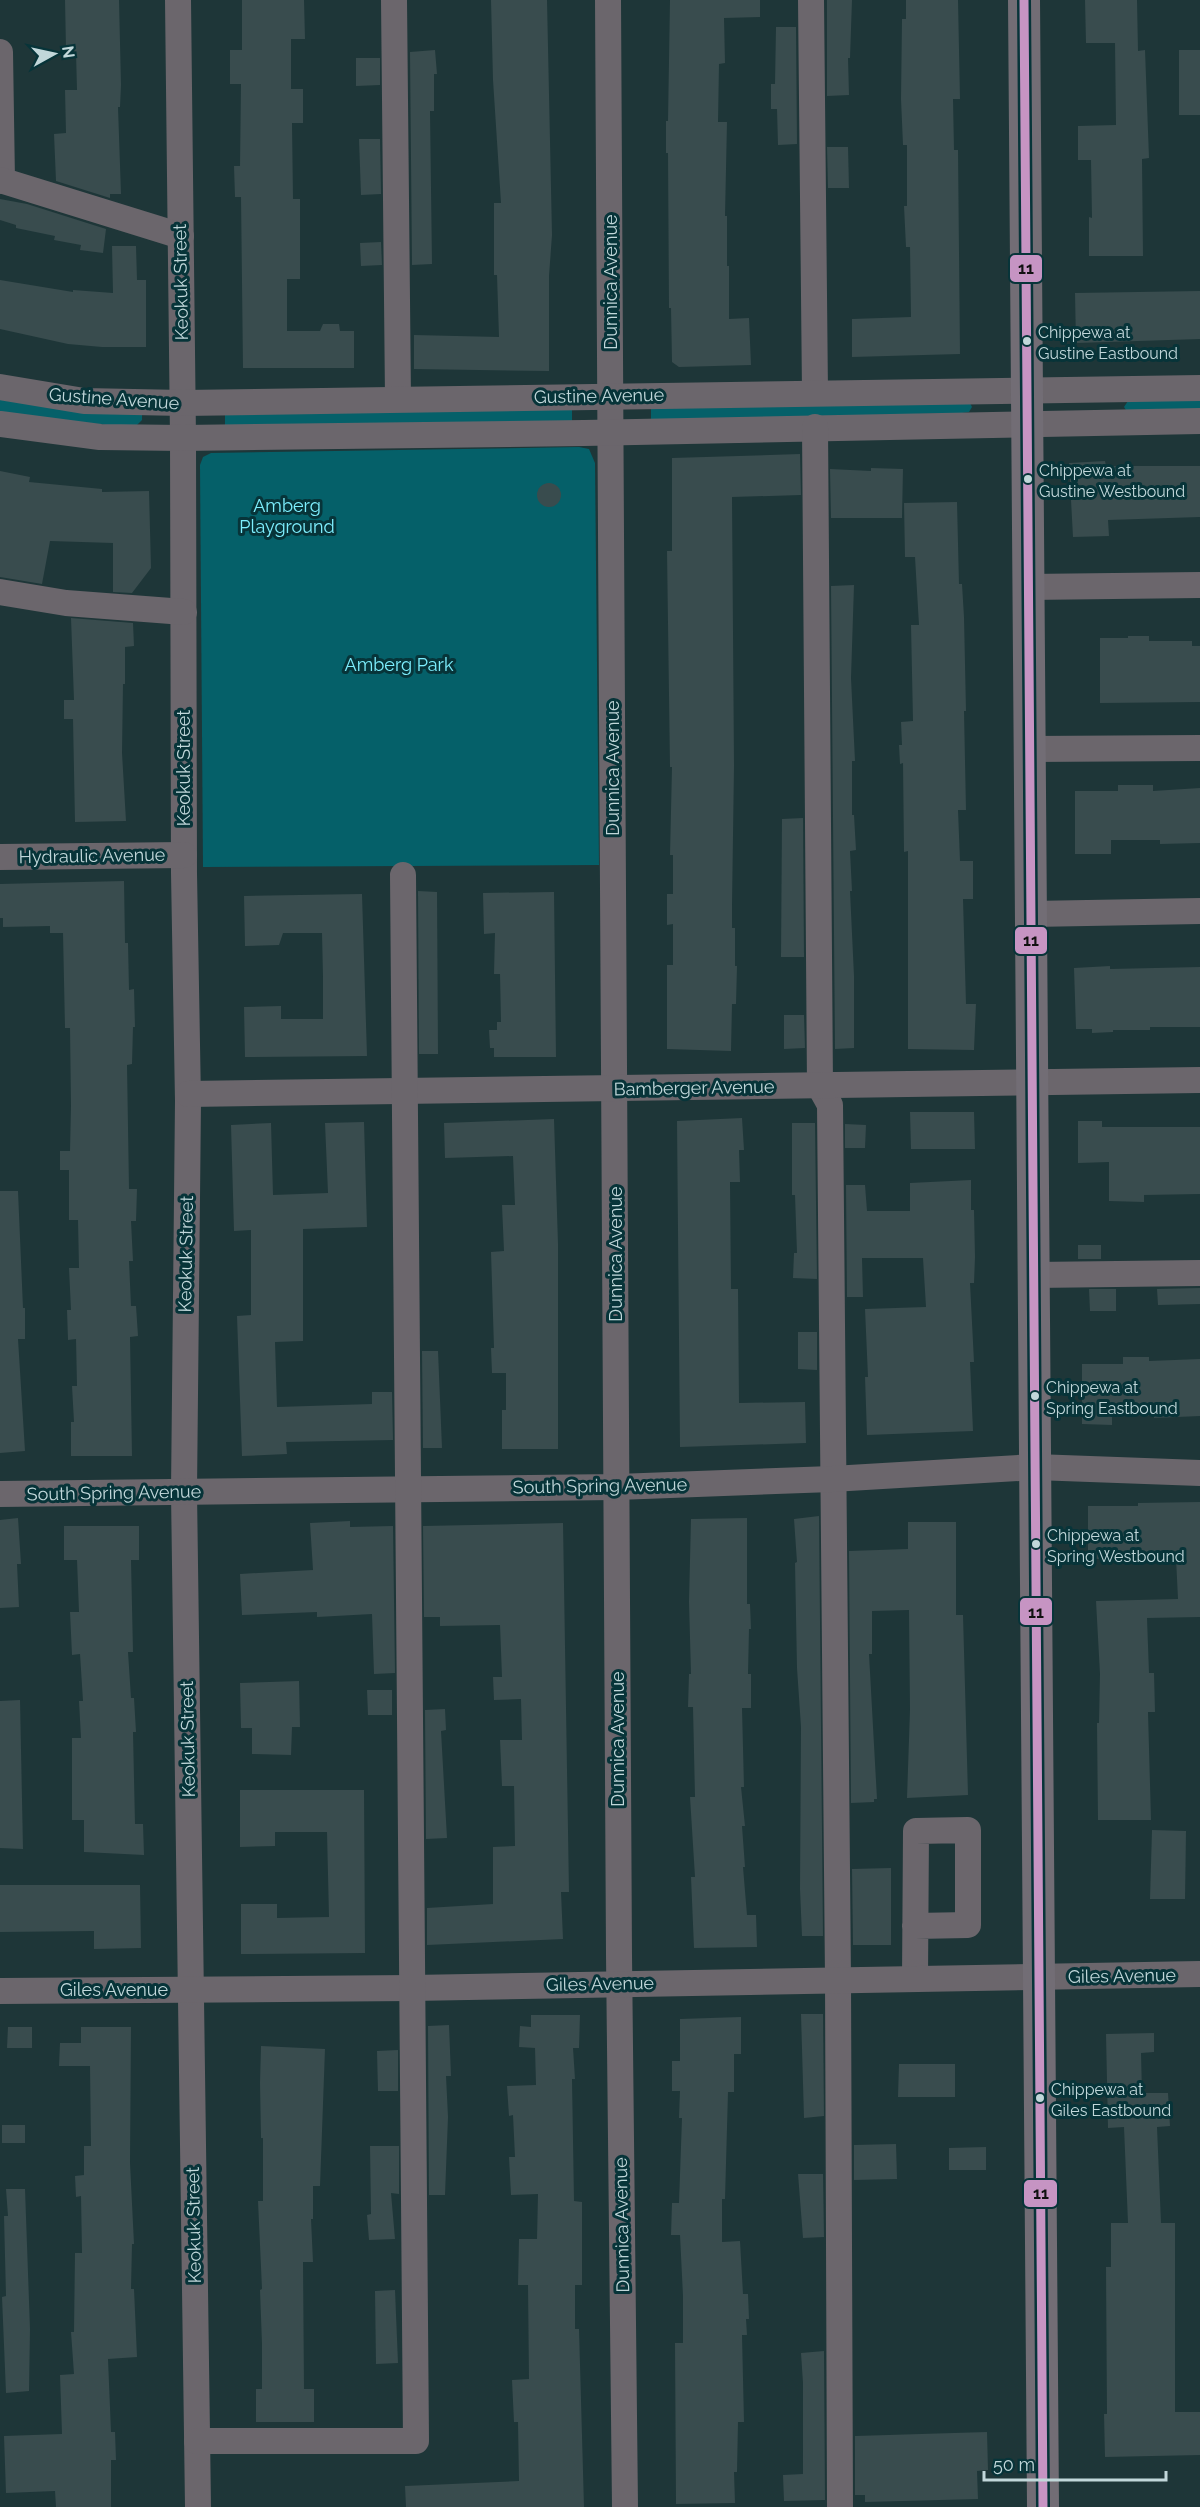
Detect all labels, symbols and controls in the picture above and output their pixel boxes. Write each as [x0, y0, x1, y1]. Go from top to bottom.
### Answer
north arrow [24, 24, 84, 84]
text: N [58, 45, 79, 59]
street label: Dunnica Avenue [600, 214, 621, 350]
street label: Keokuk Street [169, 224, 192, 340]
line badge: 11 [1009, 254, 1043, 283]
text: 11 [1018, 259, 1034, 278]
place label: Chippewa at Gustine Eastbound [1038, 323, 1178, 363]
marker: Chippewa at Gustine Eastbound [1021, 335, 1033, 347]
street label: Gustine Avenue [48, 383, 180, 414]
street label: Gustine Avenue [534, 384, 665, 407]
place label: Chippewa at Gustine Westbound [1039, 461, 1185, 501]
marker: Chippewa at Gustine Westbound [1022, 473, 1034, 485]
park label: Amberg Playground [239, 495, 335, 537]
park label: Amberg Park [345, 654, 454, 675]
street label: Dunnica Avenue [602, 700, 623, 836]
street label: Keokuk Street [173, 710, 194, 826]
street label: Hydraulic Avenue [19, 844, 166, 867]
line badge: 11 [1014, 926, 1048, 955]
text: 11 [1023, 931, 1039, 950]
street label: Bamberger Avenue [613, 1076, 775, 1099]
street label: Dunnica Avenue [605, 1186, 626, 1322]
street label: Keokuk Street [174, 1196, 197, 1312]
place label: Chippewa at Spring Eastbound [1046, 1378, 1178, 1418]
marker: Chippewa at Spring Eastbound [1029, 1390, 1041, 1402]
street label: South Spring Avenue [513, 1473, 688, 1498]
street label: South Spring Avenue [27, 1480, 202, 1505]
place label: Chippewa at Spring Westbound [1047, 1526, 1185, 1566]
marker: Chippewa at Spring Westbound [1030, 1538, 1042, 1550]
line badge: 11 [1019, 1597, 1053, 1626]
text: 11 [1028, 1603, 1044, 1622]
street label: Dunnica Avenue [607, 1671, 628, 1807]
street label: Keokuk Street [176, 1681, 199, 1797]
street label: Giles Avenue [1068, 1964, 1177, 1987]
street label: Giles Avenue [546, 1972, 655, 1995]
street label: Giles Avenue [60, 1979, 169, 2000]
place label: Chippewa at Giles Eastbound [1051, 2080, 1171, 2120]
marker: Chippewa at Giles Eastbound [1034, 2092, 1046, 2104]
street label: Dunnica Avenue [610, 2157, 633, 2293]
street label: Keokuk Street [182, 2167, 205, 2283]
line badge: 11 [1023, 2179, 1058, 2208]
text: 11 [1033, 2184, 1049, 2203]
scale bar [984, 2444, 1166, 2482]
text: 50 m [993, 2454, 1035, 2475]

